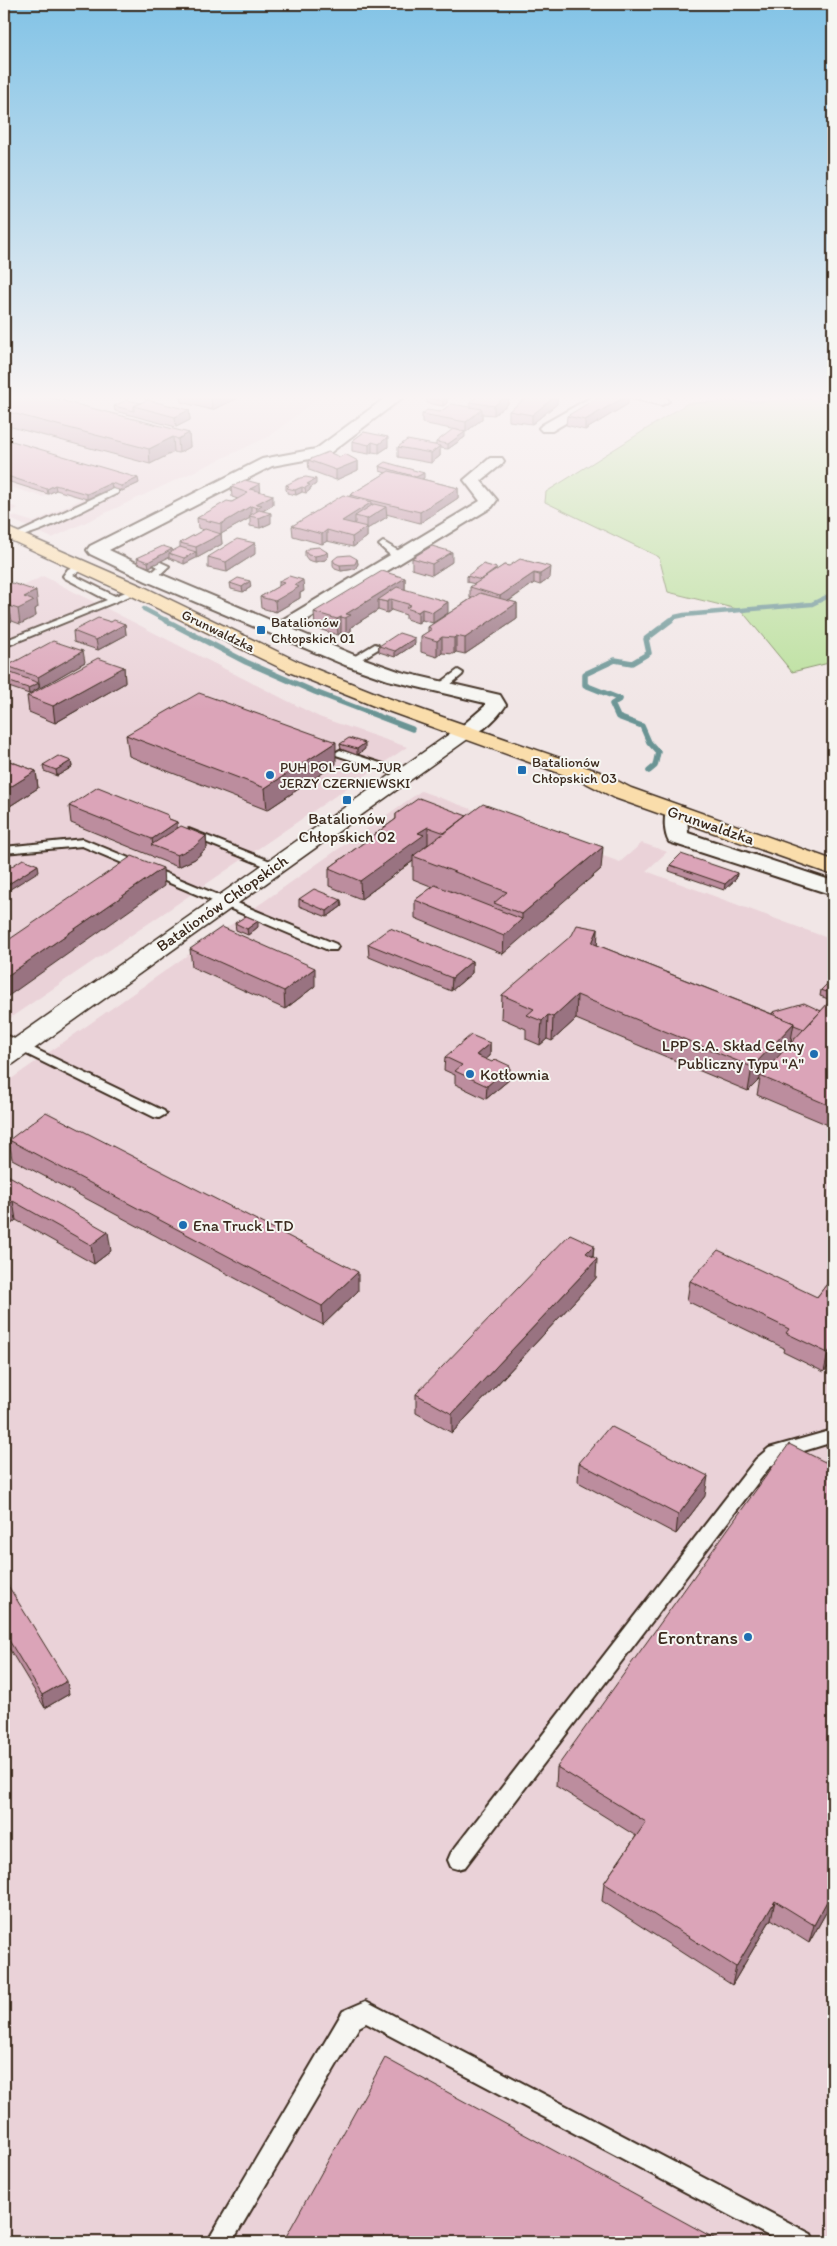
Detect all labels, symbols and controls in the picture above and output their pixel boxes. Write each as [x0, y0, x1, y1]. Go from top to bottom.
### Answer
street label: Grunwaldzka [179, 606, 258, 656]
place label: Batalionów Chłopskich 01 [271, 614, 355, 647]
marker: Batalionów Chłopskich 01 [255, 624, 267, 636]
place label: Batalionów Chłopskich 03 [532, 754, 617, 787]
place label: PUH POL-GUM-JUR JERZY CZERNIEWSKI [280, 759, 410, 792]
marker: Batalionów Chłopskich 03 [516, 764, 528, 776]
marker: PUH POL-GUM-JUR JERZY CZERNIEWSKI [264, 769, 276, 781]
marker: Batalionów Chłopskich 02 [341, 794, 353, 806]
street label: Grunwaldzka [665, 801, 758, 849]
place label: Batalionów Chłopskich 02 [299, 809, 396, 846]
street label: Batalionów Chłopskich [153, 850, 292, 956]
place label: LPP S.A. Skład Celny Publiczny Typu "A" [662, 1036, 804, 1073]
marker: LPP S.A. Skład Celny Publiczny Typu "A" [808, 1048, 820, 1060]
place label: Kotłownia [480, 1065, 550, 1084]
marker: Kotłownia [464, 1068, 476, 1080]
place label: Ena Truck LTD [193, 1216, 294, 1235]
marker: Ena Truck LTD [177, 1219, 189, 1231]
place label: Erontrans [657, 1626, 738, 1649]
marker: Erontrans [742, 1631, 754, 1643]

